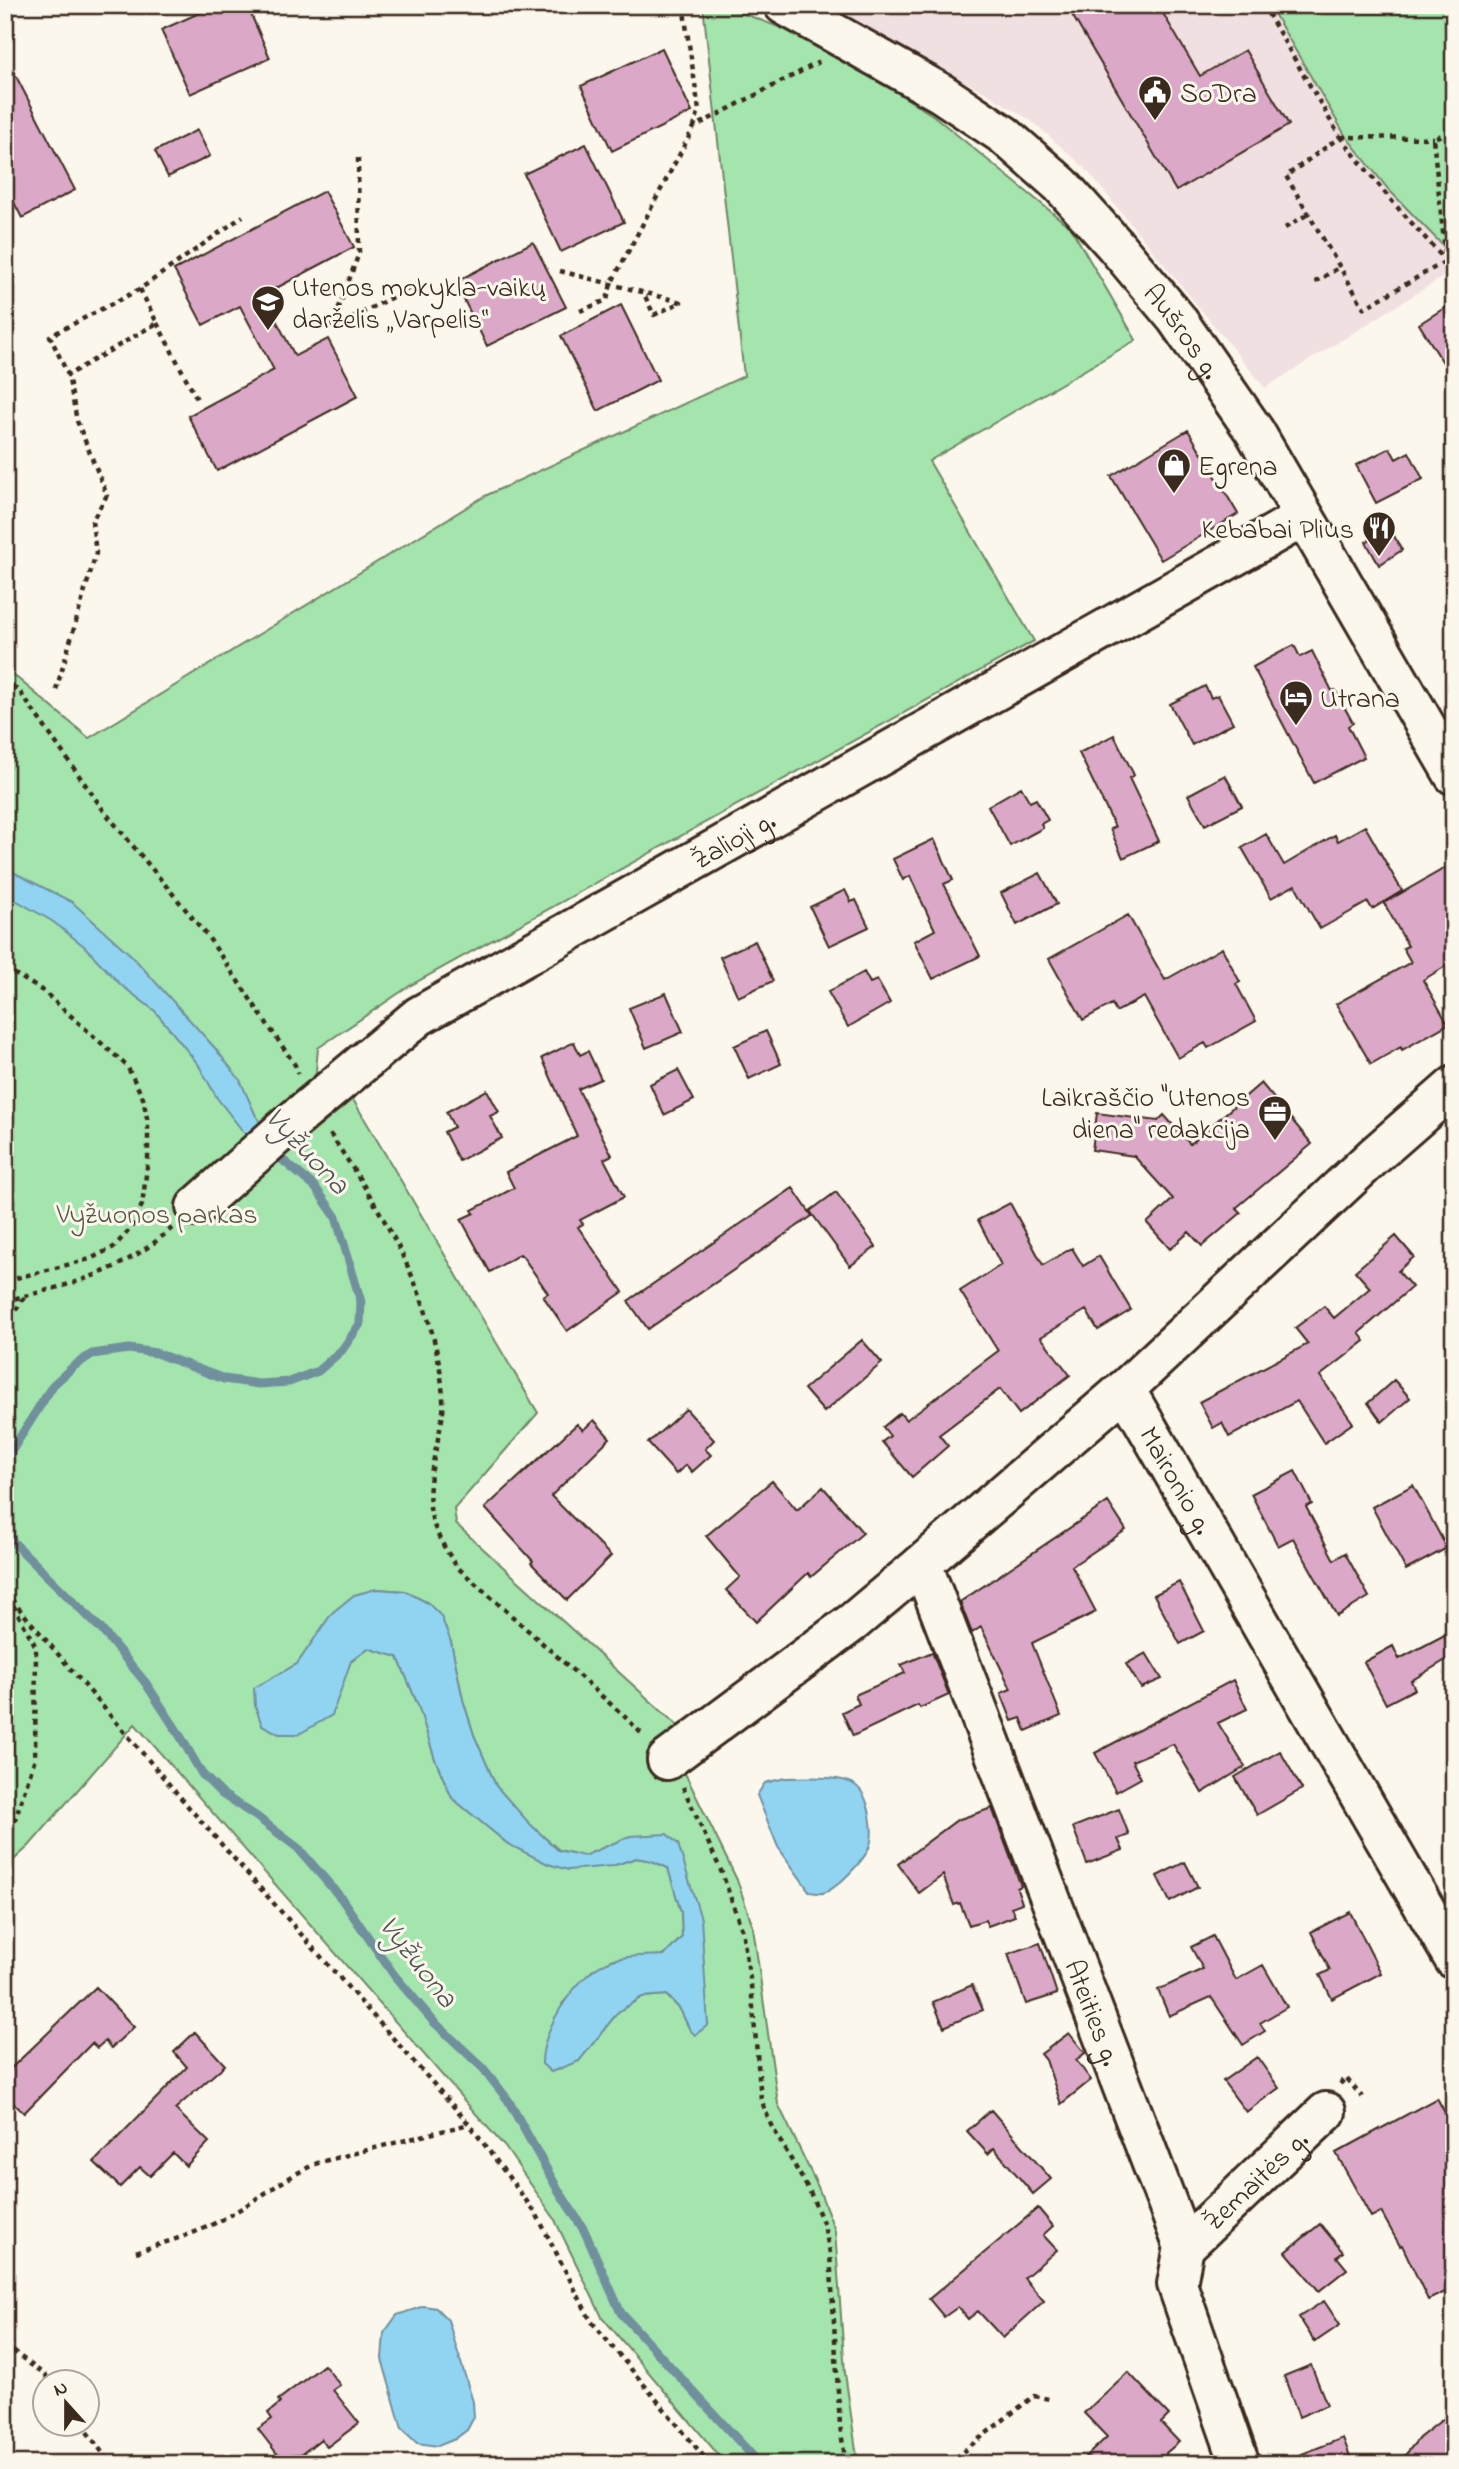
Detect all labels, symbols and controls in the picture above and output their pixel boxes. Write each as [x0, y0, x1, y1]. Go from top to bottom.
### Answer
public building icon: SoDra [1136, 73, 1174, 122]
place label: SoDra [1180, 75, 1257, 116]
place label: Utenos mokykla-vaikų darželis „Varpelis“ [292, 269, 546, 342]
street label: Aušros g. [1132, 276, 1230, 389]
school or university icon: Utenos mokykla-vaikų darželis „Varpelis“ [249, 283, 287, 332]
shop icon: Egrena [1155, 446, 1193, 495]
place label: Egrena [1198, 448, 1278, 489]
restaurant icon: Kebabai Plius [1360, 509, 1398, 558]
place label: Kebabai Plius [1202, 511, 1354, 552]
hotel icon: Utrana [1277, 678, 1315, 727]
place label: Utrana [1320, 680, 1400, 721]
street label: Žalioji g. [685, 802, 784, 882]
place label: Laikraščio "Utenos diena" redakcija [1041, 1079, 1250, 1152]
office icon: Laikraščio "Utenos diena" redakcija [1256, 1093, 1294, 1142]
water label: Vyžuona [253, 1098, 359, 1207]
park label: Vyžuonos parkas [55, 1196, 258, 1237]
street label: Maironio g. [1127, 1420, 1222, 1544]
water label: Vyžuona [366, 1907, 467, 2019]
street label: Ateities g. [1052, 1954, 1130, 2073]
street label: Žemaitės g. [1196, 2122, 1319, 2242]
north arrow [32, 2368, 102, 2438]
text: N [50, 2374, 72, 2404]

